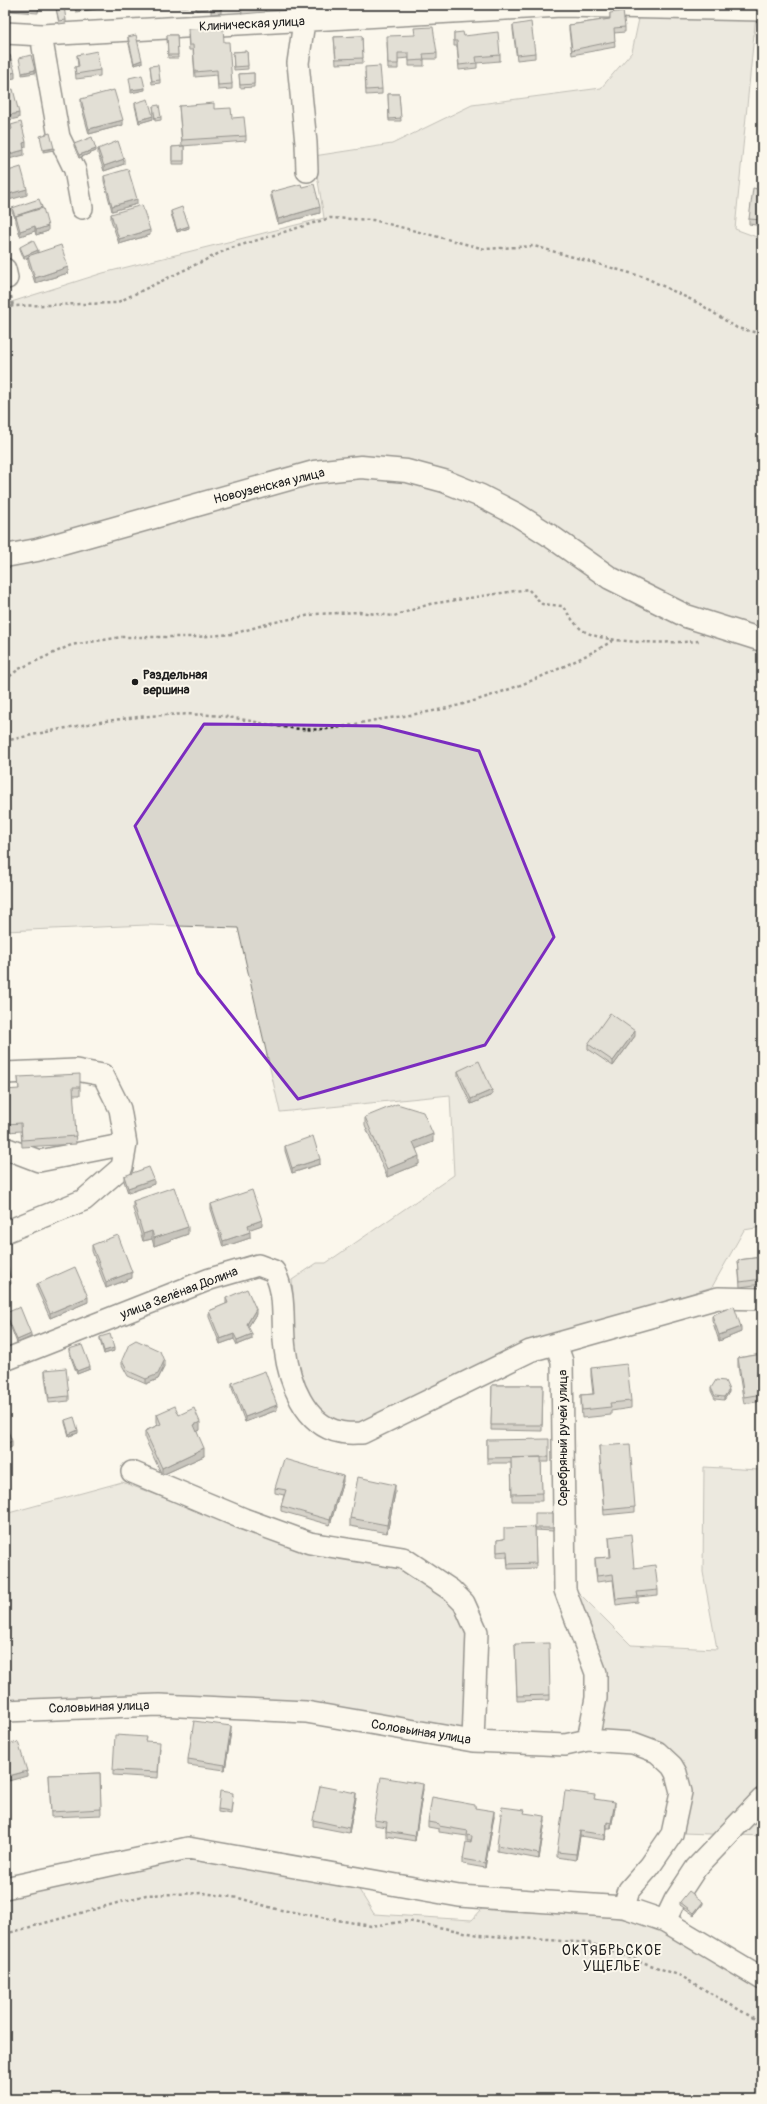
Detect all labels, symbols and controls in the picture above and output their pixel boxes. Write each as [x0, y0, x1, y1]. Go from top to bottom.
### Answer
street label: Клиническая улица [199, 13, 305, 35]
street label: Новоузенская улица [212, 464, 326, 508]
place label: Раздельная вершина [143, 667, 207, 698]
marker: Раздельная вершина [130, 677, 140, 687]
street label: улица Зелёная Долина [117, 1263, 240, 1323]
street label: Серебряный ручей улица [555, 1370, 571, 1506]
street label: Соловьиная улица [48, 1697, 150, 1717]
street label: Соловьиная улица [370, 1716, 472, 1748]
district label: ОКТЯБРЬСКОЕ УЩЕЛЬЕ [562, 1942, 662, 1975]

